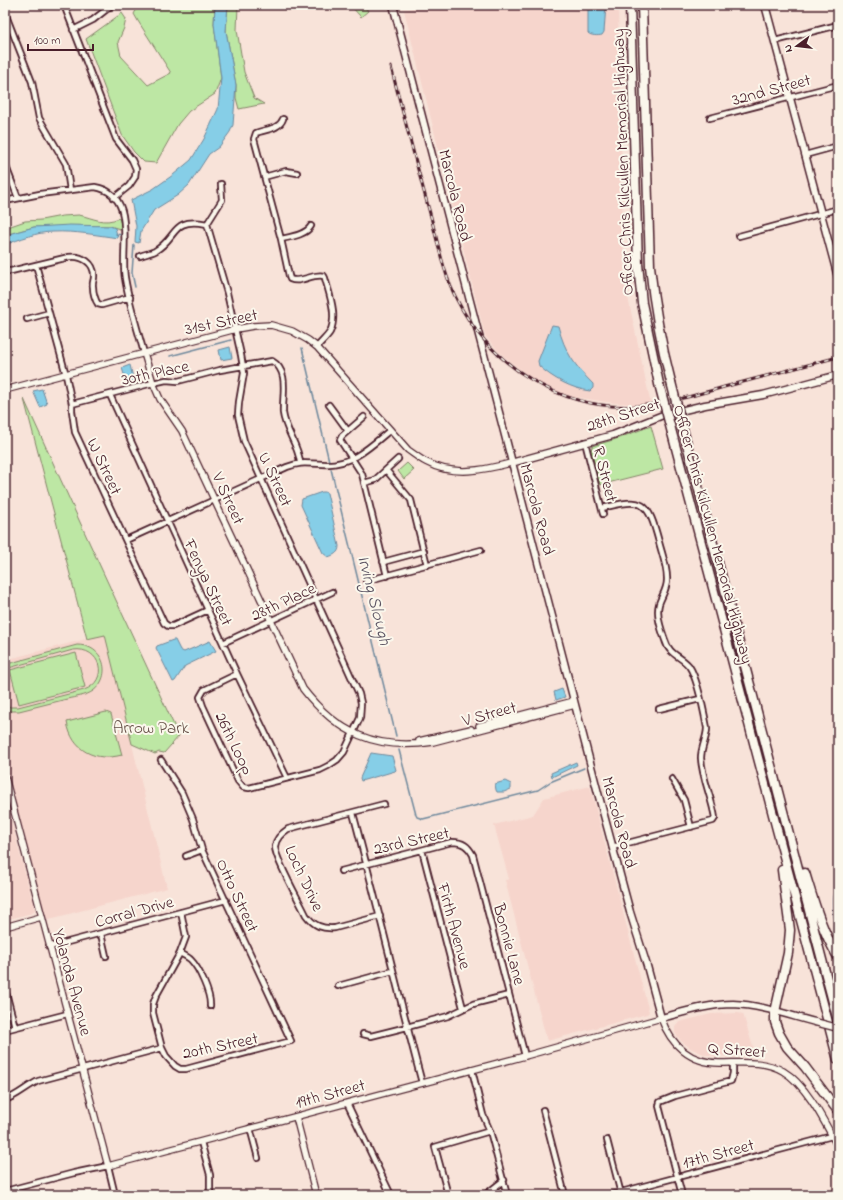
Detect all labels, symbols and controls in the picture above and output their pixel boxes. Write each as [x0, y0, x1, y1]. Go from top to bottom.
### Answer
scale bar [28, 26, 93, 52]
north arrow [777, 26, 817, 66]
street label: Officer Chris Kilcullen Memorial Highway [606, 28, 643, 296]
text: 100 m [34, 32, 61, 50]
text: N [780, 43, 797, 54]
street label: 32nd Street [729, 68, 814, 113]
street label: Marcola Road [431, 147, 478, 244]
street label: 31st Street [183, 303, 260, 342]
street label: 30th Place [119, 354, 192, 393]
street label: 28th Street [584, 392, 664, 439]
street label: Officer Chris Kilcullen Memorial Highway [664, 402, 759, 667]
street label: W Street [80, 434, 128, 499]
street label: R Street [586, 444, 624, 505]
street label: U Street [251, 448, 298, 511]
street label: Marcola Road [512, 461, 561, 558]
street label: V Street [204, 467, 251, 529]
street label: Fenya Street [175, 534, 239, 631]
water label: Irving Slough [349, 553, 397, 648]
street label: 28th Place [247, 576, 320, 628]
street label: V Street [459, 695, 519, 734]
street label: 26th Loop [208, 708, 260, 779]
park label: Arrow Park [113, 716, 190, 741]
street label: Marcola Road [594, 774, 643, 871]
street label: 23rd Street [371, 821, 452, 862]
street label: Loch Drive [277, 841, 330, 916]
street label: Otto Street [209, 855, 265, 937]
street label: Firth Avenue [430, 880, 477, 973]
street label: Corral Drive [92, 890, 177, 935]
street label: Bonnie Lane [485, 900, 532, 988]
street label: Yolanda Avenue [45, 926, 98, 1039]
street label: 20th Street [180, 1026, 261, 1067]
street label: Q Street [707, 1036, 767, 1065]
street label: 19th Street [293, 1073, 368, 1116]
street label: 17th Street [680, 1133, 757, 1176]

